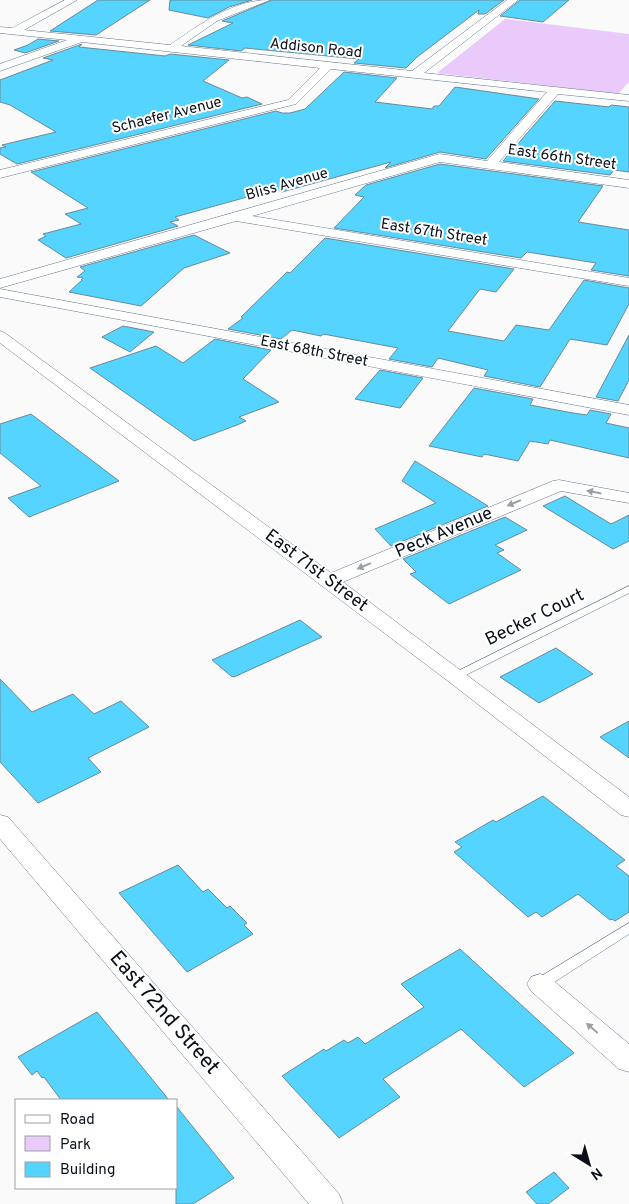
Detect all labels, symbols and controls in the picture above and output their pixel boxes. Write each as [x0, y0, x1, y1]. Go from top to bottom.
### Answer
street label: Addison Road [269, 35, 363, 63]
street label: Schaefer Avenue [110, 93, 224, 139]
street label: East 66th Street [506, 141, 618, 175]
street label: Bliss Avenue [244, 164, 330, 206]
street label: East 67th Street [379, 215, 489, 251]
street label: East 68th Street [259, 332, 369, 372]
one-way arrow [585, 487, 601, 495]
one-way arrow [506, 500, 521, 508]
street label: Peck Avenue [392, 502, 496, 564]
street label: East 71st Street [260, 525, 372, 617]
one-way arrow [356, 562, 371, 570]
street label: Becker Court [482, 584, 588, 652]
street label: East 72nd Street [103, 946, 225, 1080]
one-way arrow [586, 1023, 599, 1034]
legend [15, 1099, 178, 1189]
text: Road [60, 1111, 95, 1130]
text: Park [60, 1136, 91, 1155]
north arrow [564, 1139, 614, 1189]
text: Building [60, 1161, 115, 1180]
text: N [587, 1163, 605, 1183]

